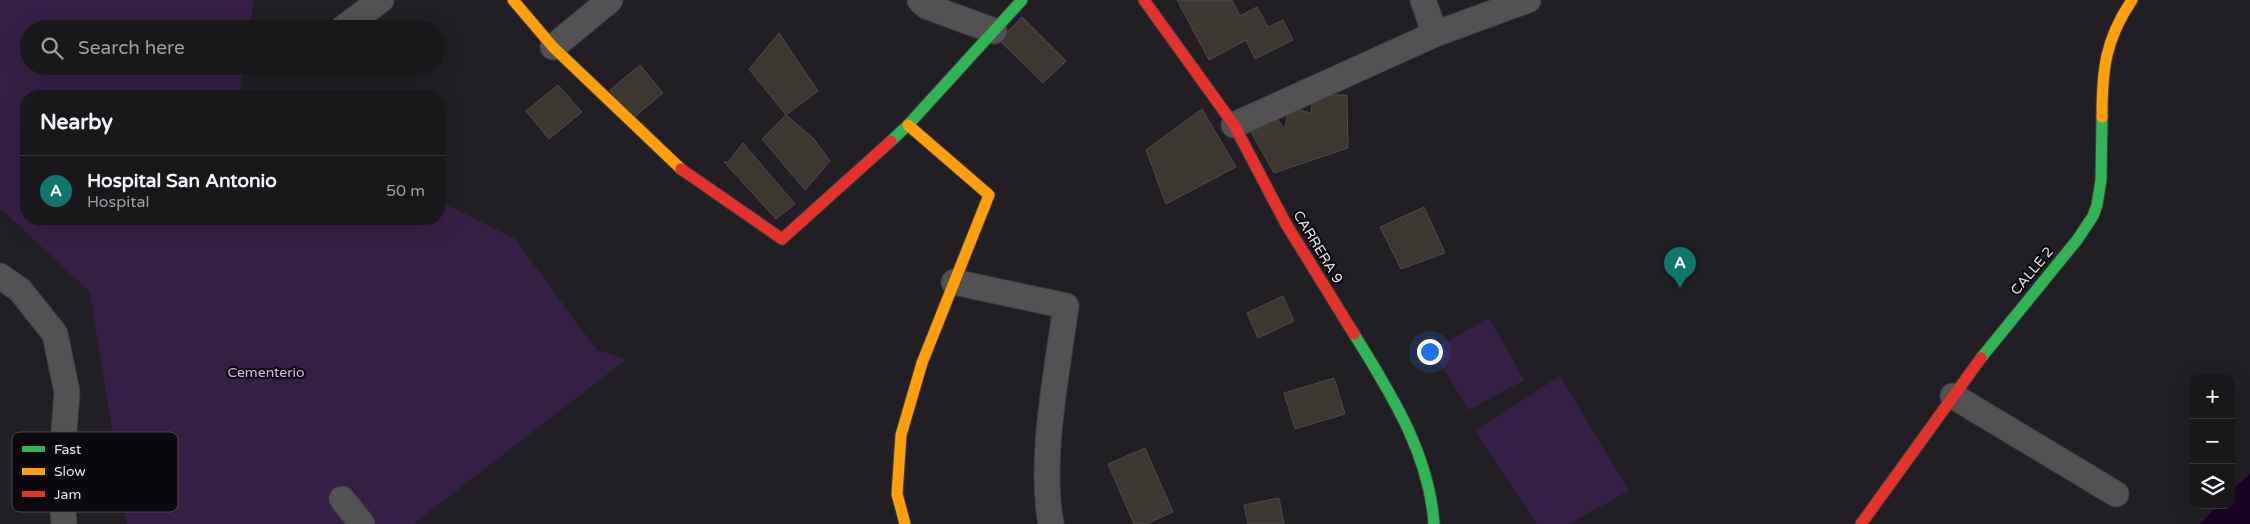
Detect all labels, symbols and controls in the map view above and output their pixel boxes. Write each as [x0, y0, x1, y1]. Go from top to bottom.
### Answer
search box [20, 20, 445, 75]
icon: search [38, 34, 66, 62]
text: Search here [78, 37, 185, 59]
text: Nearby [40, 110, 113, 135]
text: Hospital San Antonio [87, 170, 277, 192]
text: A [50, 181, 62, 201]
text: 50 m [386, 181, 425, 201]
text: Hospital [87, 192, 149, 212]
street label: CARRERA 9 [1290, 208, 1346, 286]
street label: CALLE 2 [2007, 243, 2057, 299]
pin: A [1664, 247, 1696, 288]
your location [1417, 339, 1443, 365]
park label: Cementerio [227, 364, 305, 381]
map controls [2190, 374, 2235, 509]
button: + [2190, 374, 2235, 419]
button: − [2190, 419, 2235, 464]
legend [12, 432, 178, 512]
text: Fast [54, 441, 82, 458]
text: Slow [54, 463, 86, 480]
button: layers [2190, 464, 2235, 509]
text: Jam [54, 486, 81, 503]

